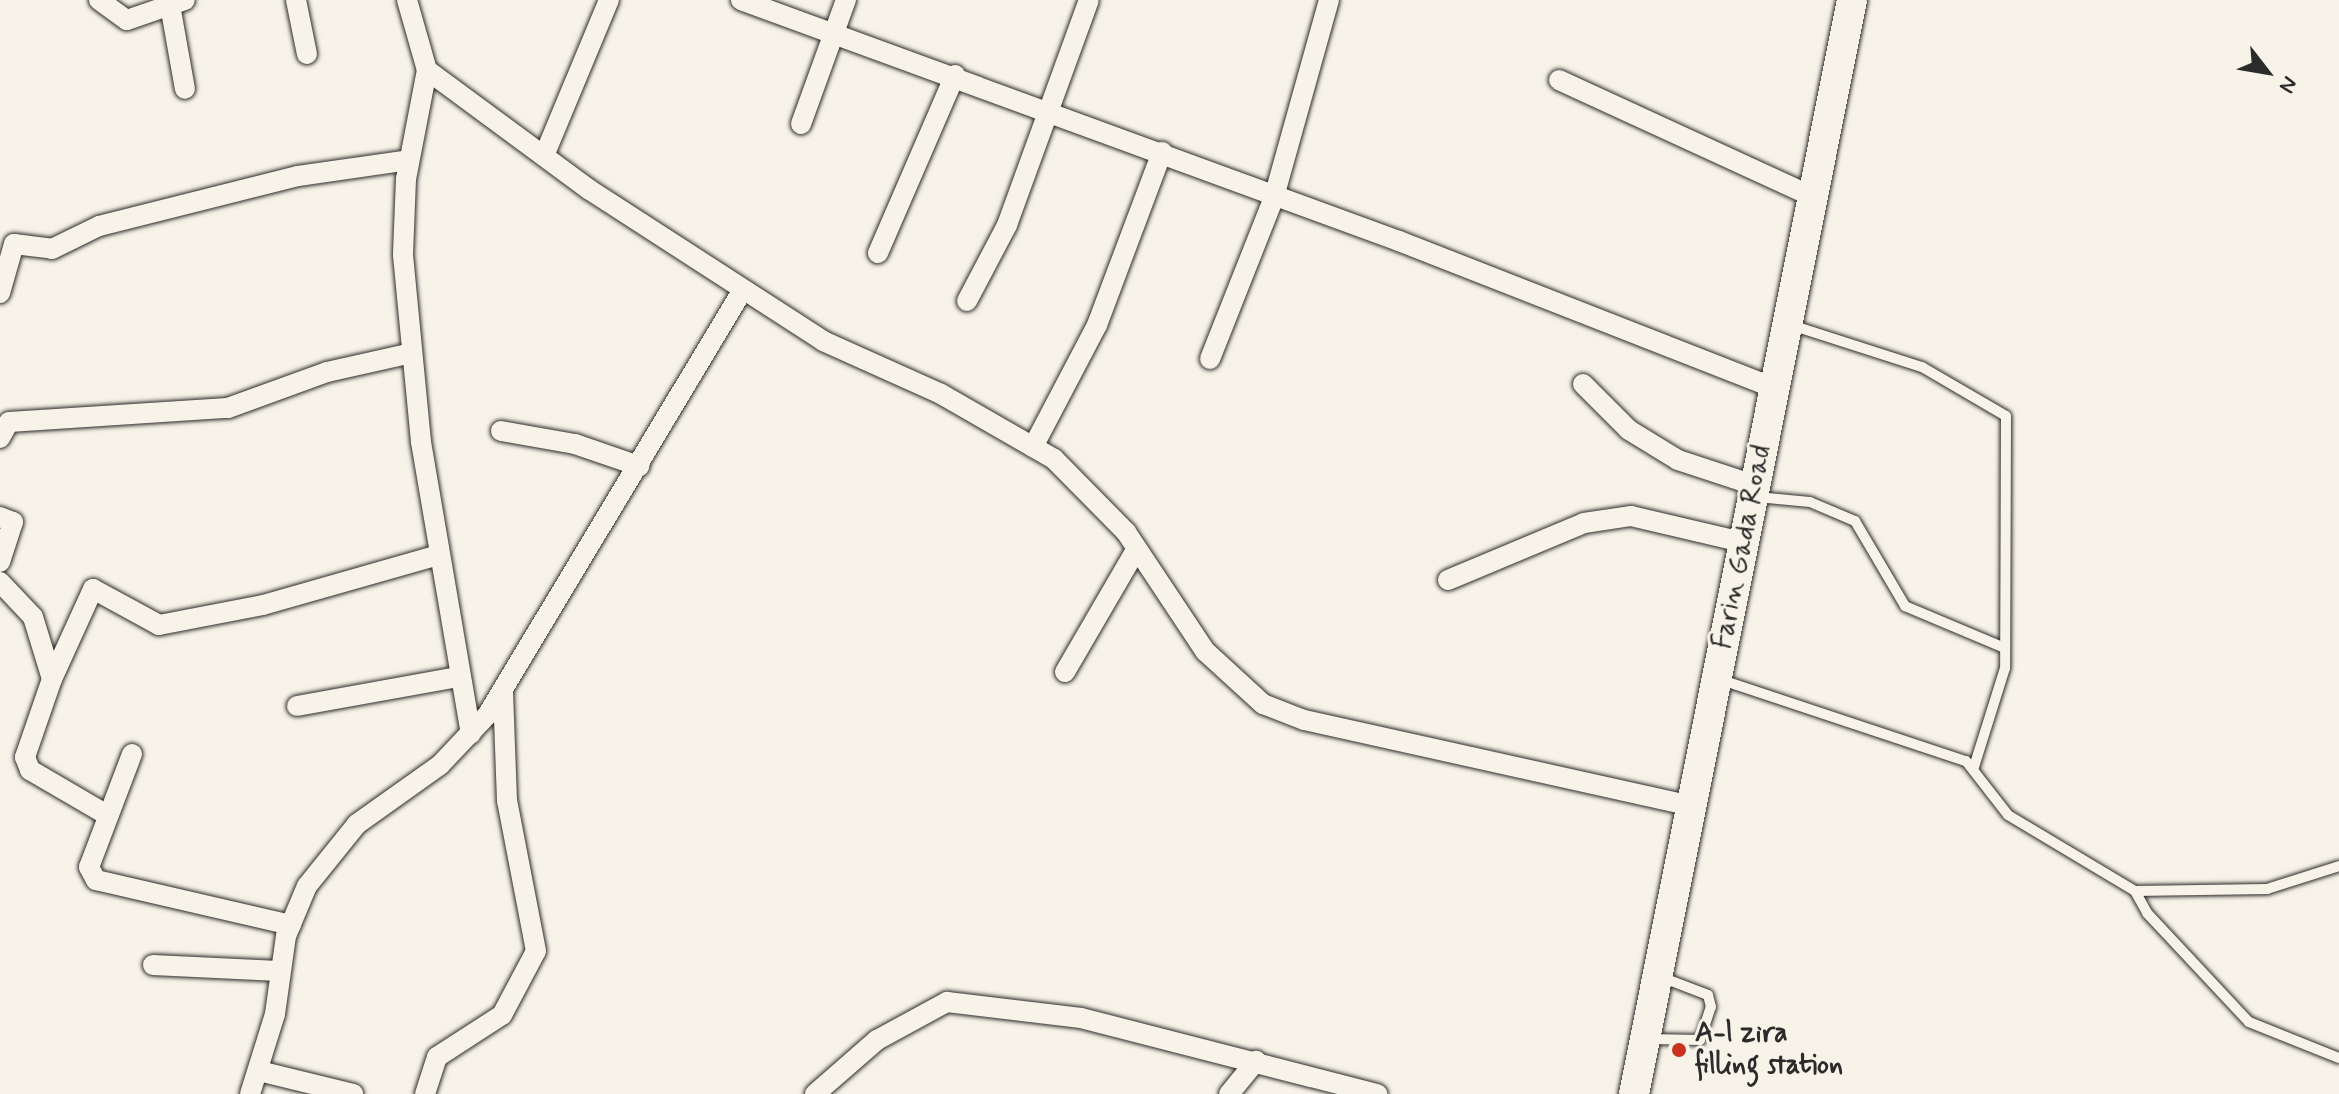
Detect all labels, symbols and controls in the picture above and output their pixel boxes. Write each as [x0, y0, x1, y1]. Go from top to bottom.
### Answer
north arrow [2227, 32, 2307, 112]
text: N [2272, 71, 2303, 98]
street label: Farin Gada Road [1708, 446, 1778, 648]
place label: A-l zira filling station [1695, 1017, 1843, 1083]
marker: A-l zira filling station [1670, 1041, 1688, 1059]

